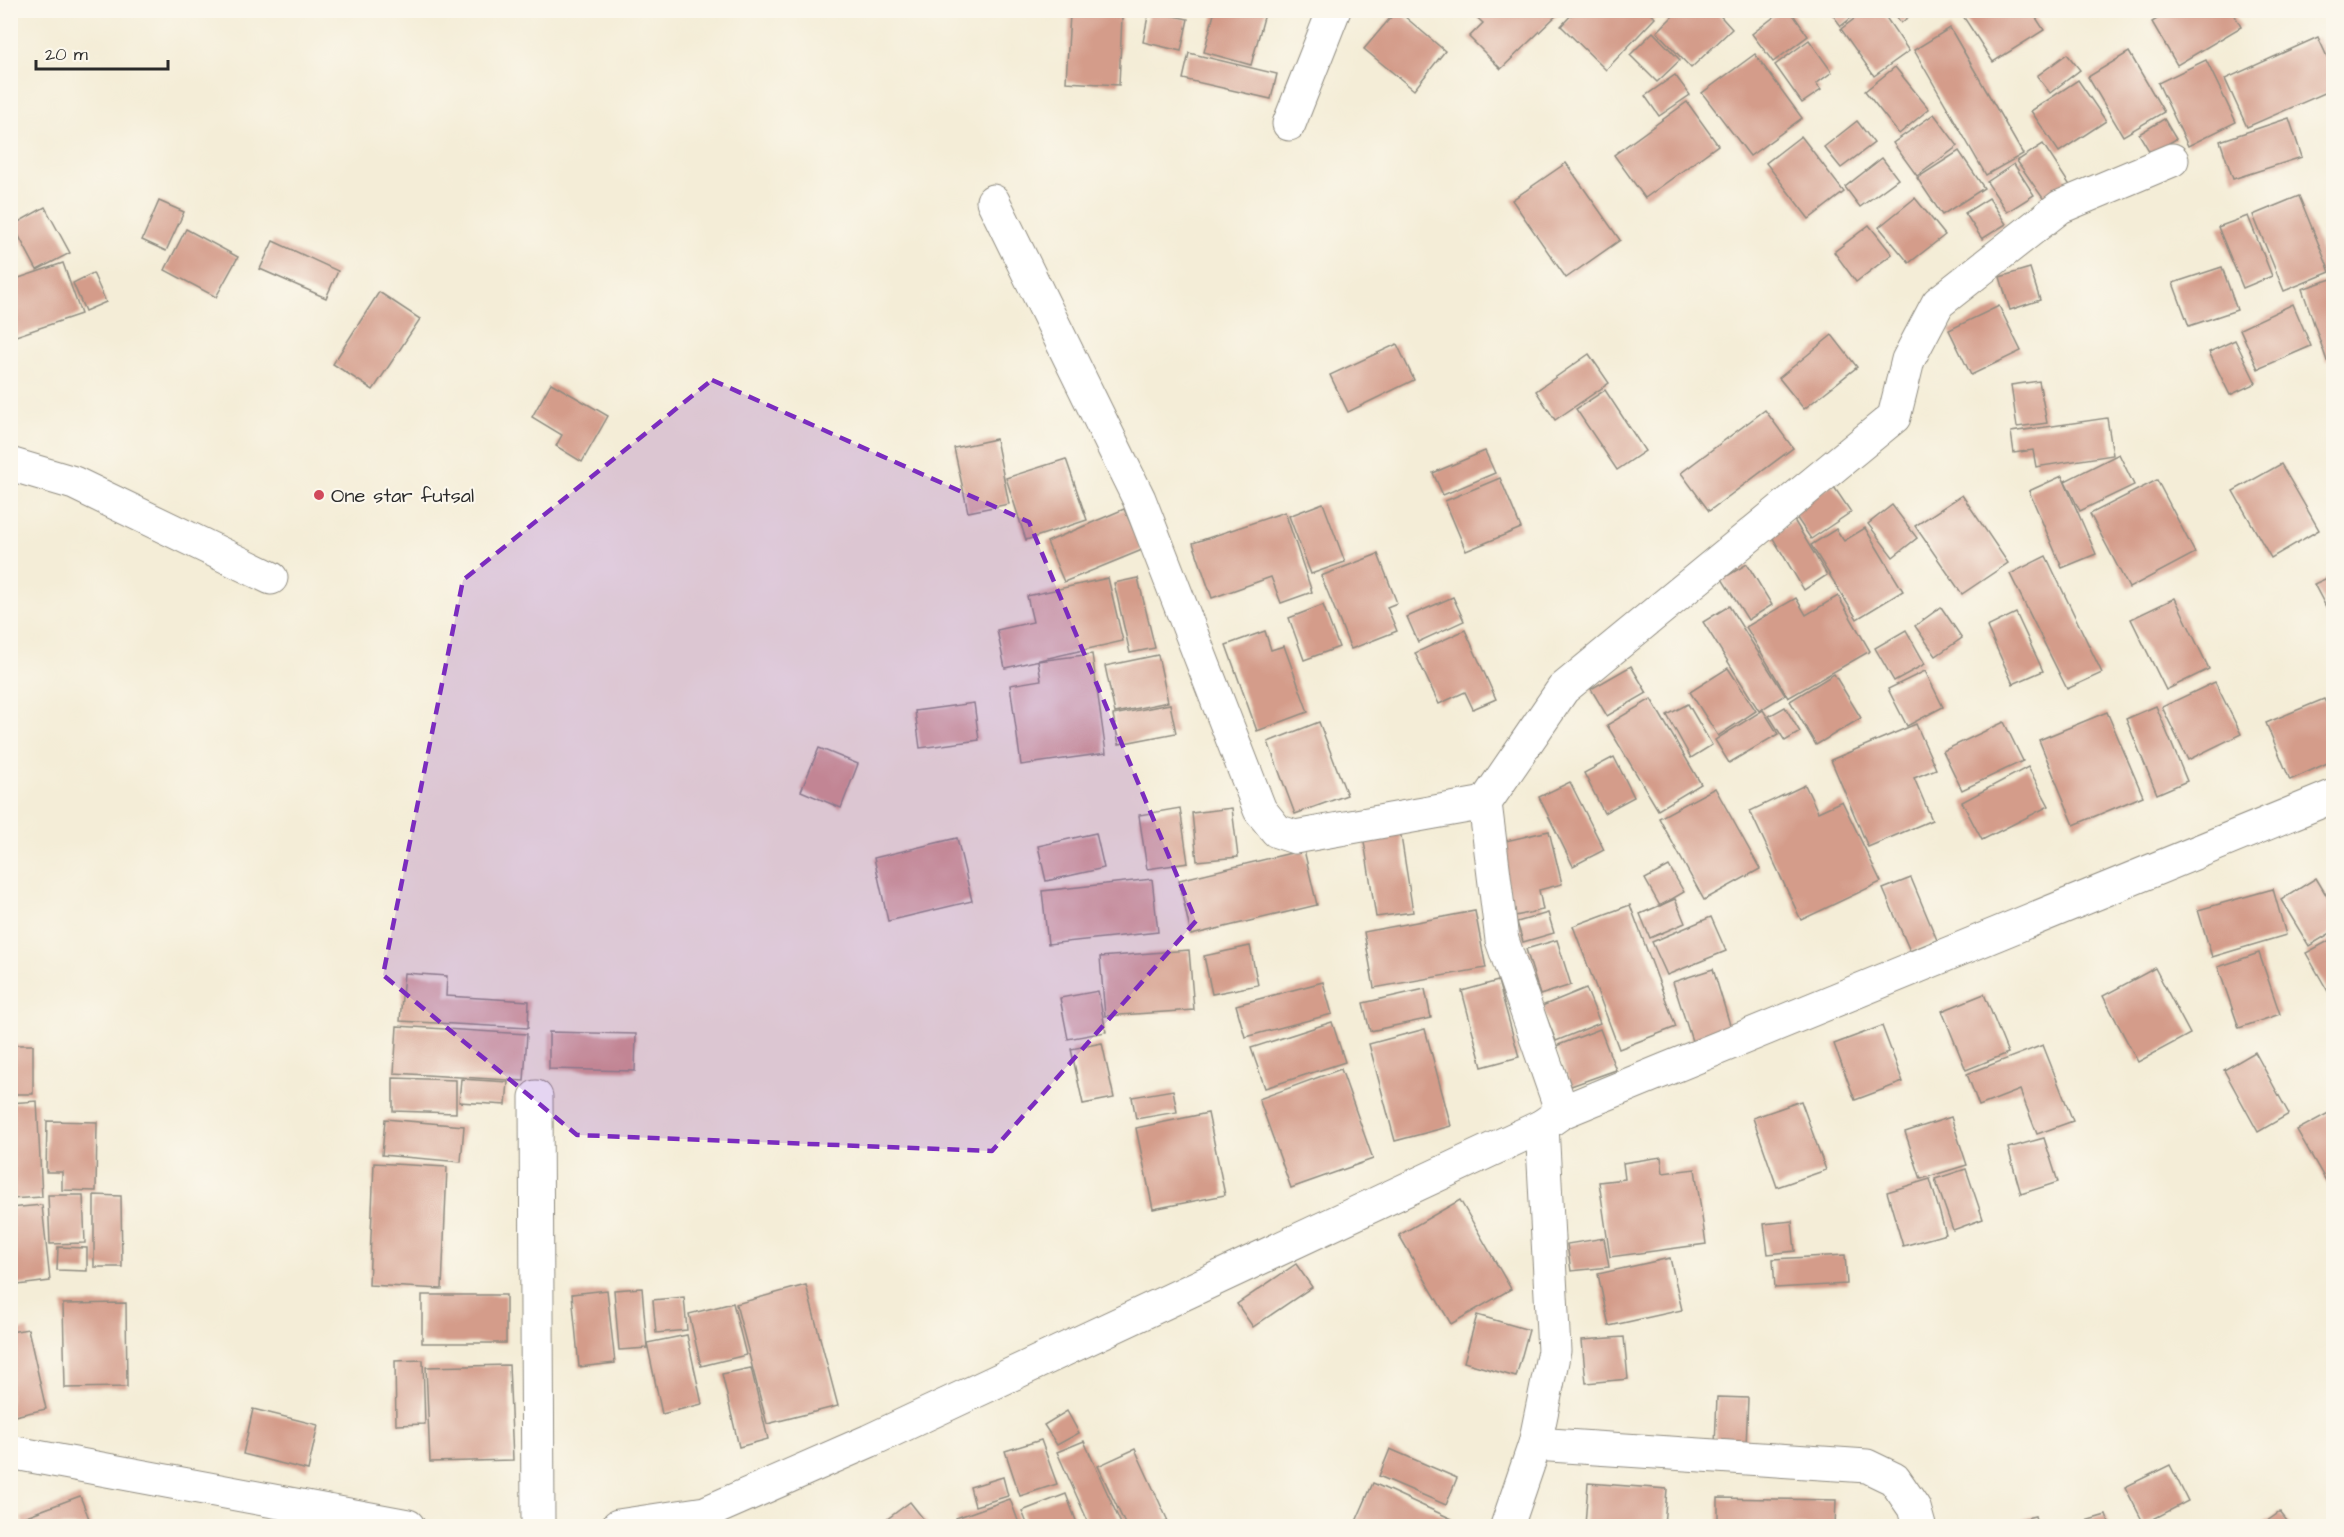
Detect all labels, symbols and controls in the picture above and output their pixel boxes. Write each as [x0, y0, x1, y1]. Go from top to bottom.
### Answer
scale bar [36, 33, 168, 71]
text: 20 m [45, 42, 88, 67]
place label: One star futsal [331, 482, 474, 510]
marker: One star futsal [312, 488, 326, 502]

